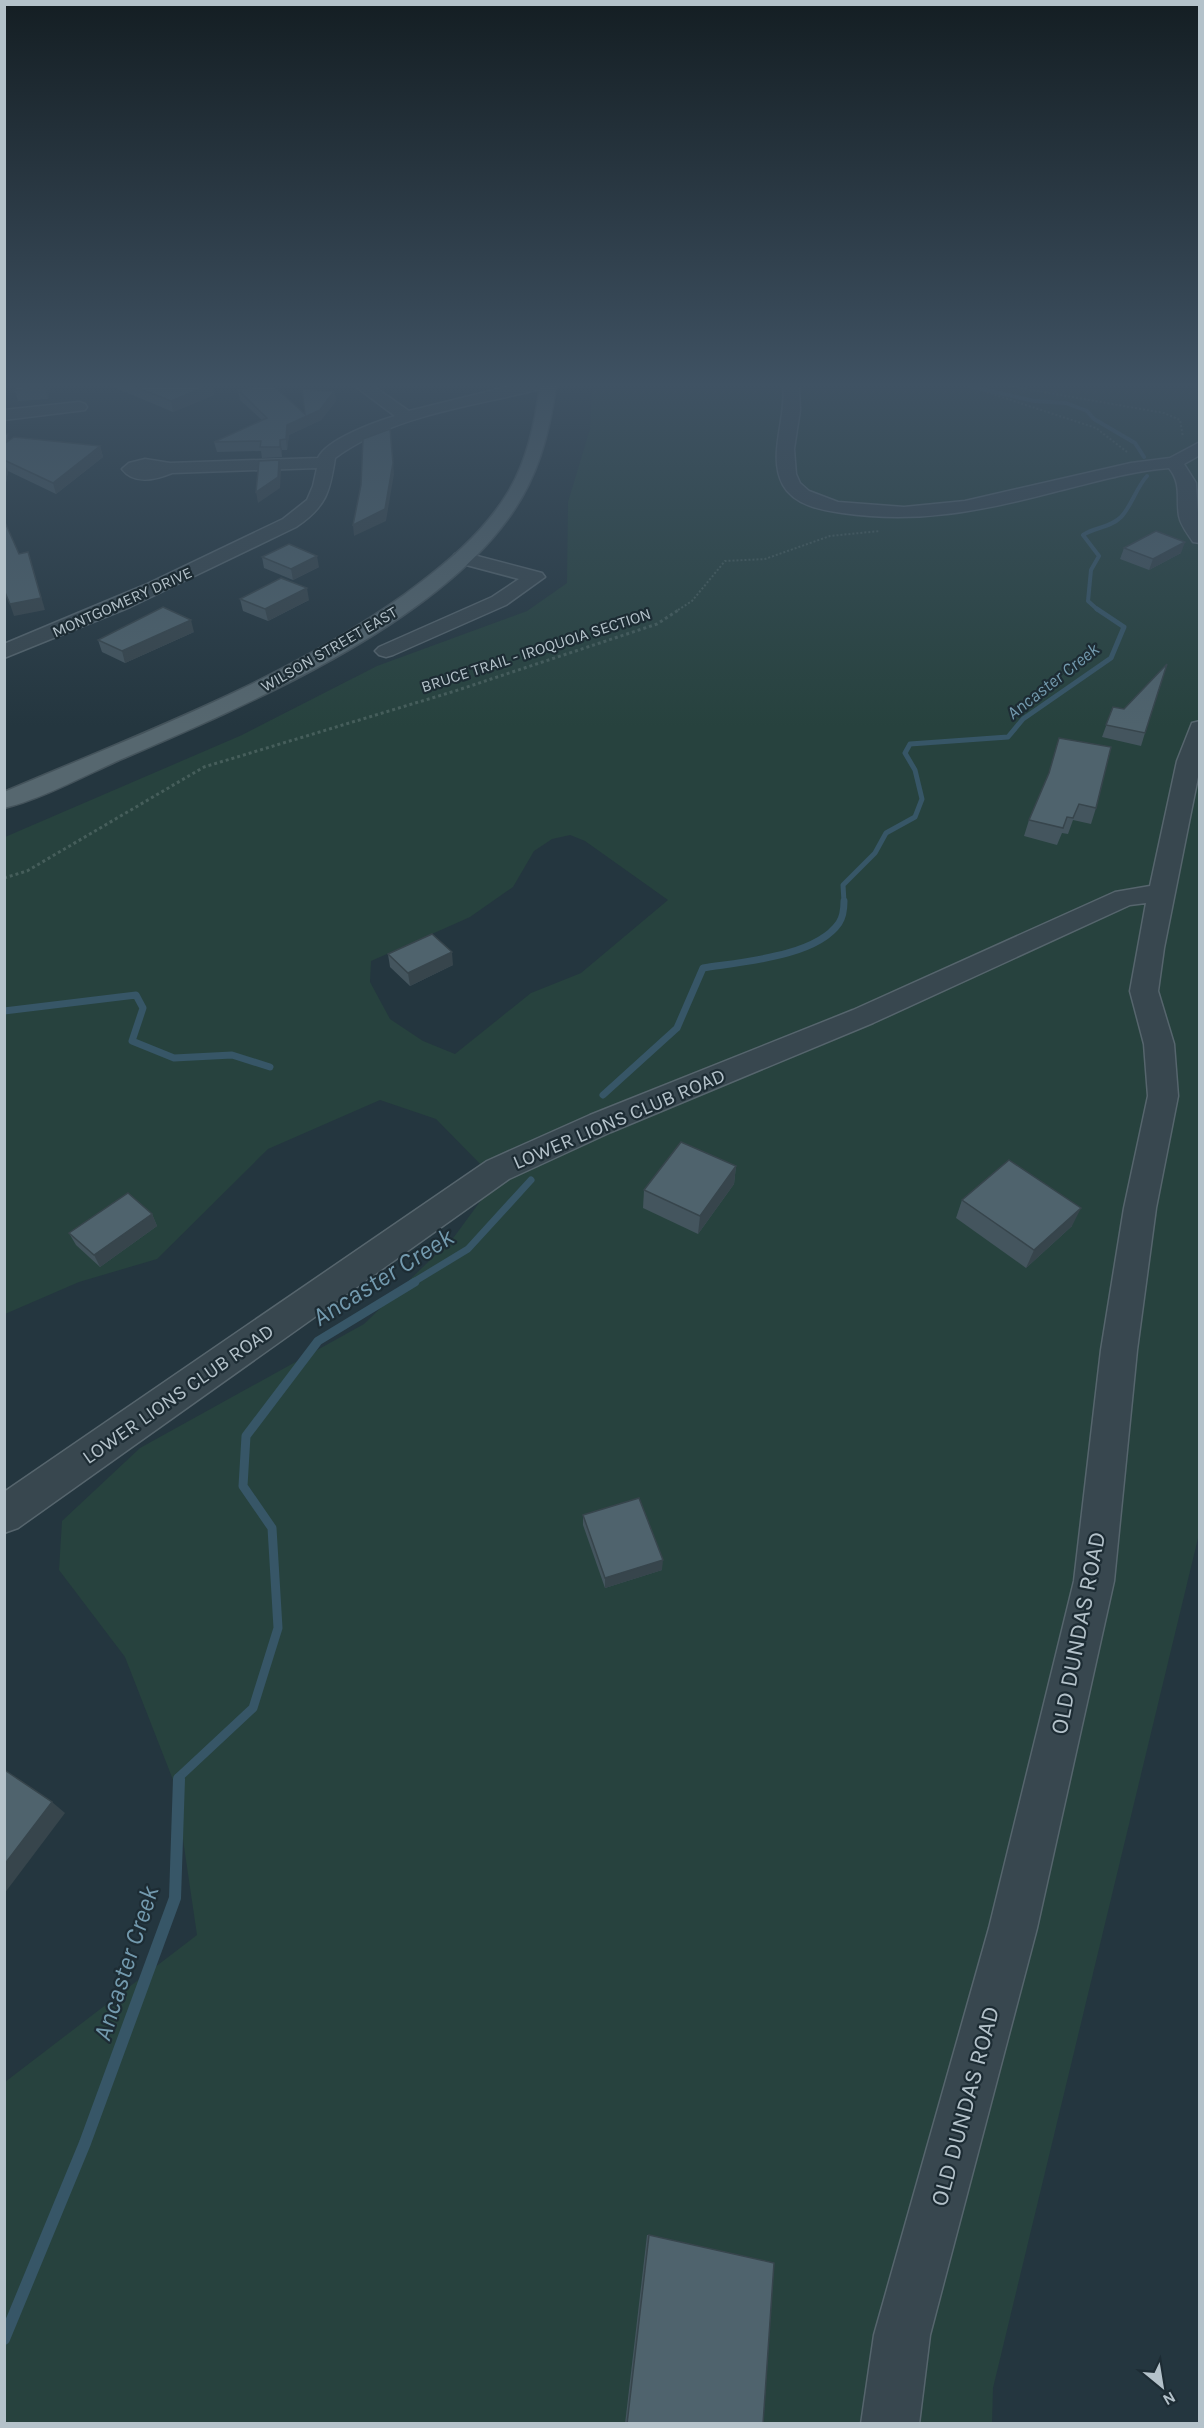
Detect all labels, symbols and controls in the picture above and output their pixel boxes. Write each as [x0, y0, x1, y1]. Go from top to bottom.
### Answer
street label: MONTGOMERY DRIVE [49, 563, 195, 641]
street label: WILSON STREET EAST [257, 602, 401, 696]
street label: BRUCE TRAIL - IROQUOIA SECTION [419, 604, 653, 696]
water label: Ancaster Creek [1002, 638, 1104, 724]
street label: LOWER LIONS CLUB ROAD [509, 1064, 729, 1174]
water label: Ancaster Creek [307, 1221, 460, 1333]
street label: LOWER LIONS CLUB ROAD [78, 1319, 278, 1469]
street label: OLD DUNDAS ROAD [1045, 1529, 1111, 1737]
water label: Ancaster Creek [86, 1881, 166, 2044]
street label: OLD DUNDAS ROAD [925, 2003, 1005, 2209]
north arrow [1132, 2356, 1192, 2416]
text: N [1160, 2387, 1179, 2410]

